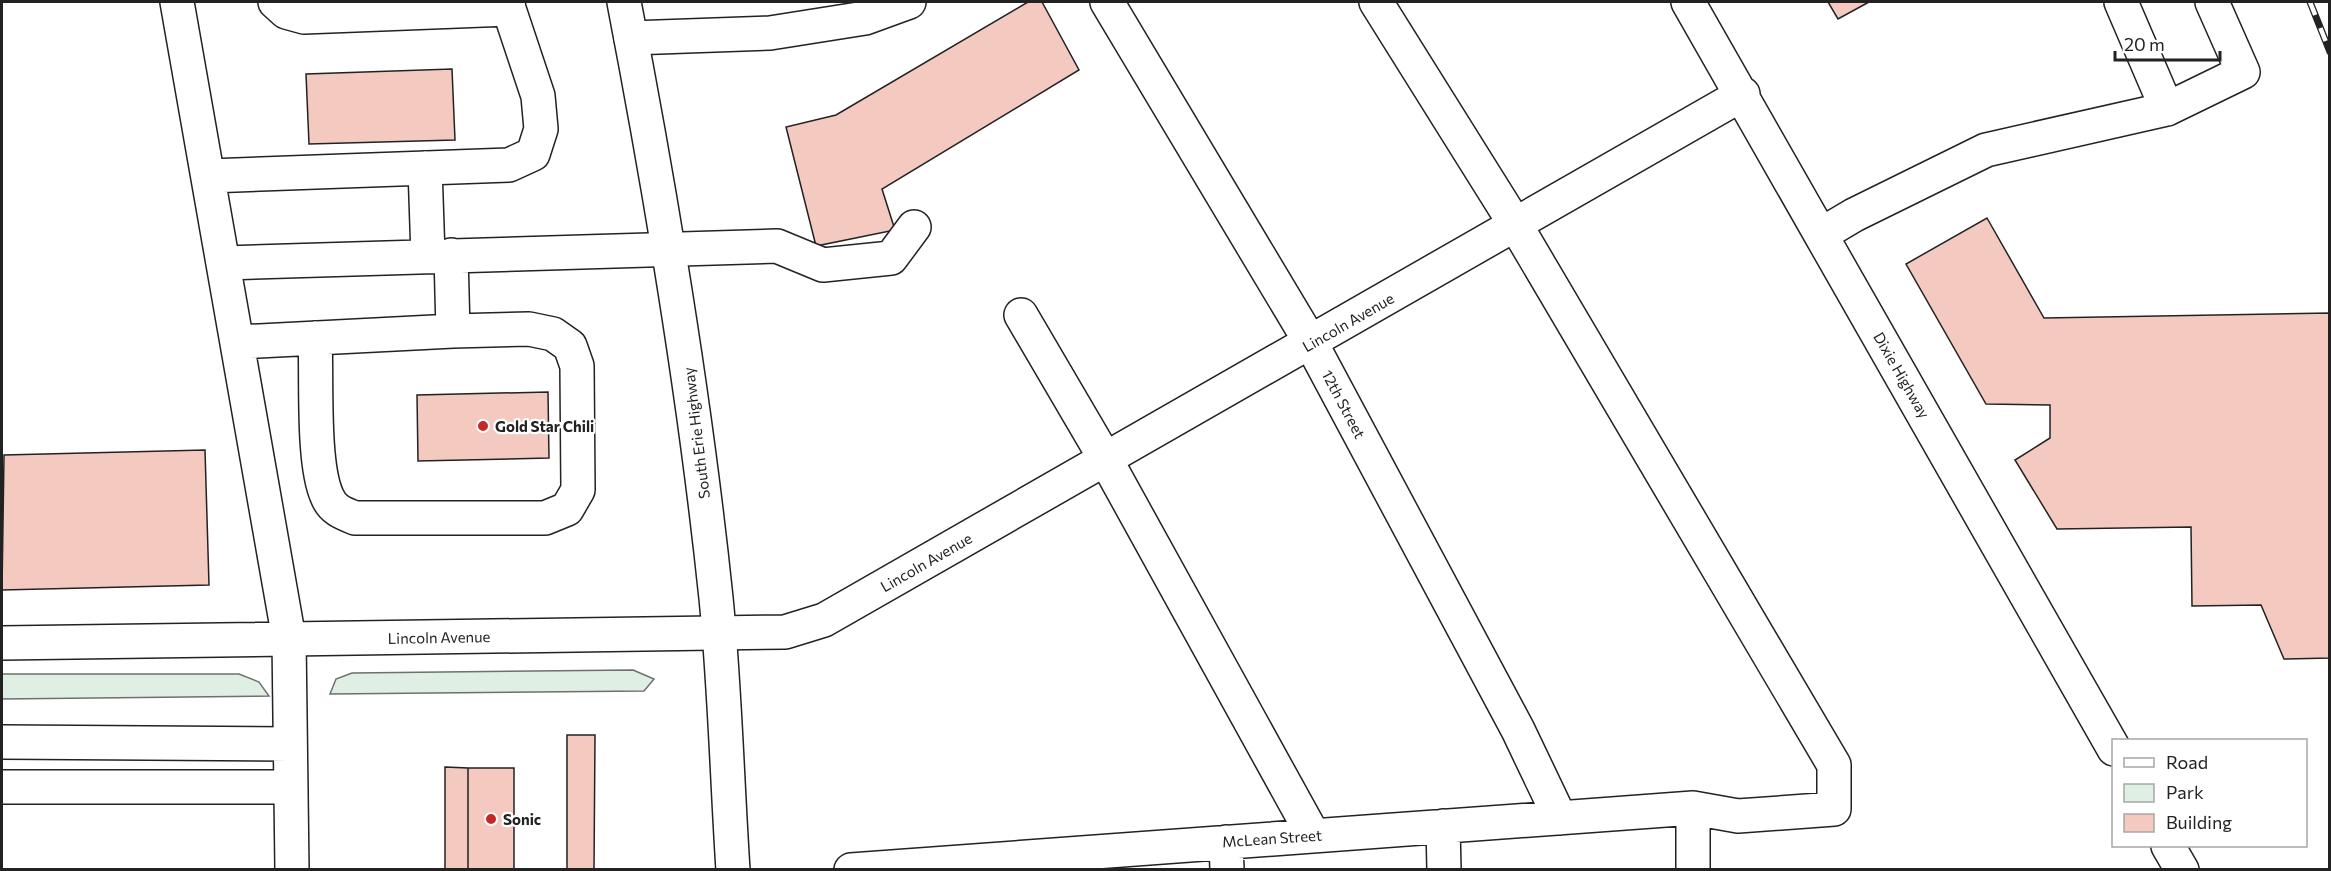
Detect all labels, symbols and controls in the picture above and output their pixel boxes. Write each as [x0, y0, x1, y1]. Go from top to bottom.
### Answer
scale bar [2115, 24, 2220, 62]
text: 20 m [2124, 33, 2165, 55]
street label: Lincoln Avenue [1299, 288, 1397, 355]
street label: Dixie Highway [1870, 329, 1934, 421]
street label: South Erie Highway [679, 366, 713, 500]
street label: 12th Street [1319, 367, 1369, 441]
place label: Gold Star Chili [495, 417, 594, 435]
marker: Gold Star Chili [476, 419, 490, 433]
street label: Lincoln Avenue [877, 528, 975, 595]
street label: Lincoln Avenue [387, 627, 491, 647]
legend [2112, 739, 2307, 847]
text: Road [2166, 751, 2208, 773]
text: Park [2166, 781, 2204, 803]
place label: Sonic [503, 810, 541, 828]
text: Building [2166, 811, 2232, 833]
marker: Sonic [484, 812, 498, 826]
street label: McLean Street [1222, 826, 1322, 850]

